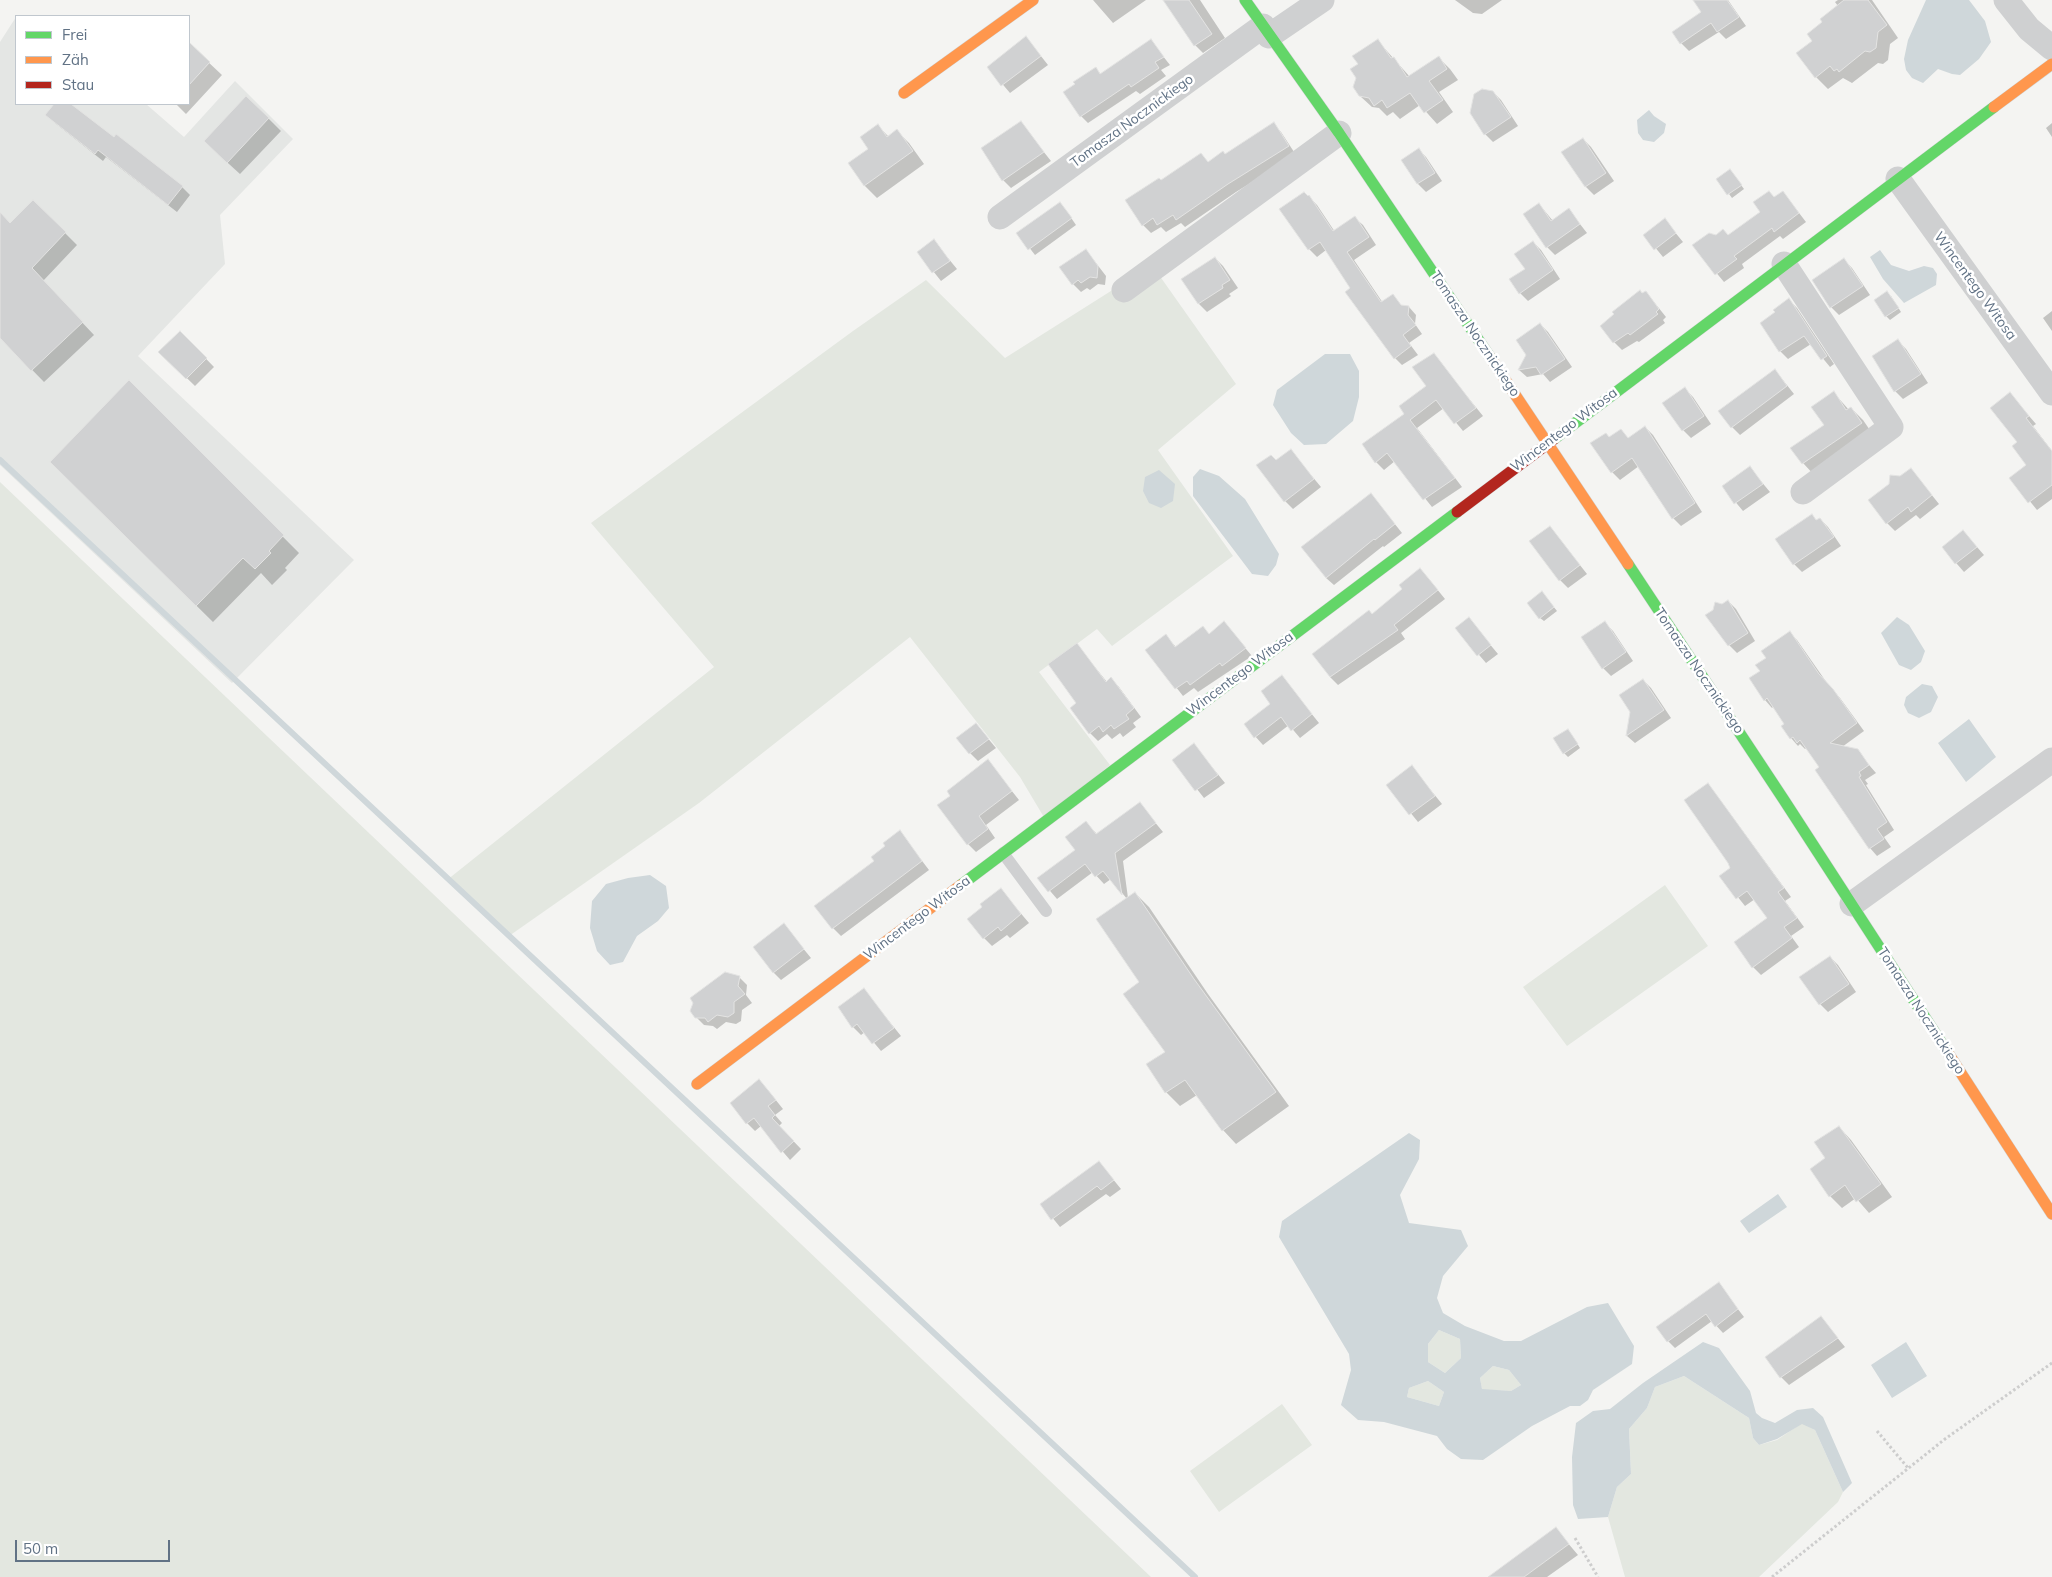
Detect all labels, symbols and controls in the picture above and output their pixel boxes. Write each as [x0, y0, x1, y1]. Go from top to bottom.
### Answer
legend [15, 15, 190, 105]
text: Frei [62, 25, 87, 44]
text: Zäh [62, 50, 89, 69]
street label: Tomasza Nocznickiego [1067, 71, 1197, 171]
text: Stau [62, 75, 94, 94]
street label: Wincentego Witosa [1930, 229, 2020, 343]
street label: Tomasza Nocznickiego [1427, 268, 1523, 400]
street label: Wincentego Witosa [1507, 384, 1621, 476]
street label: Tomasza Nocznickiego [1651, 605, 1747, 737]
street label: Wincentego Witosa [1183, 628, 1297, 720]
street label: Wincentego Witosa [860, 872, 974, 964]
street label: Tomasza Nocznickiego [1874, 944, 1968, 1078]
scale bar [18, 1530, 172, 1562]
text: 50 m [23, 1539, 58, 1558]

